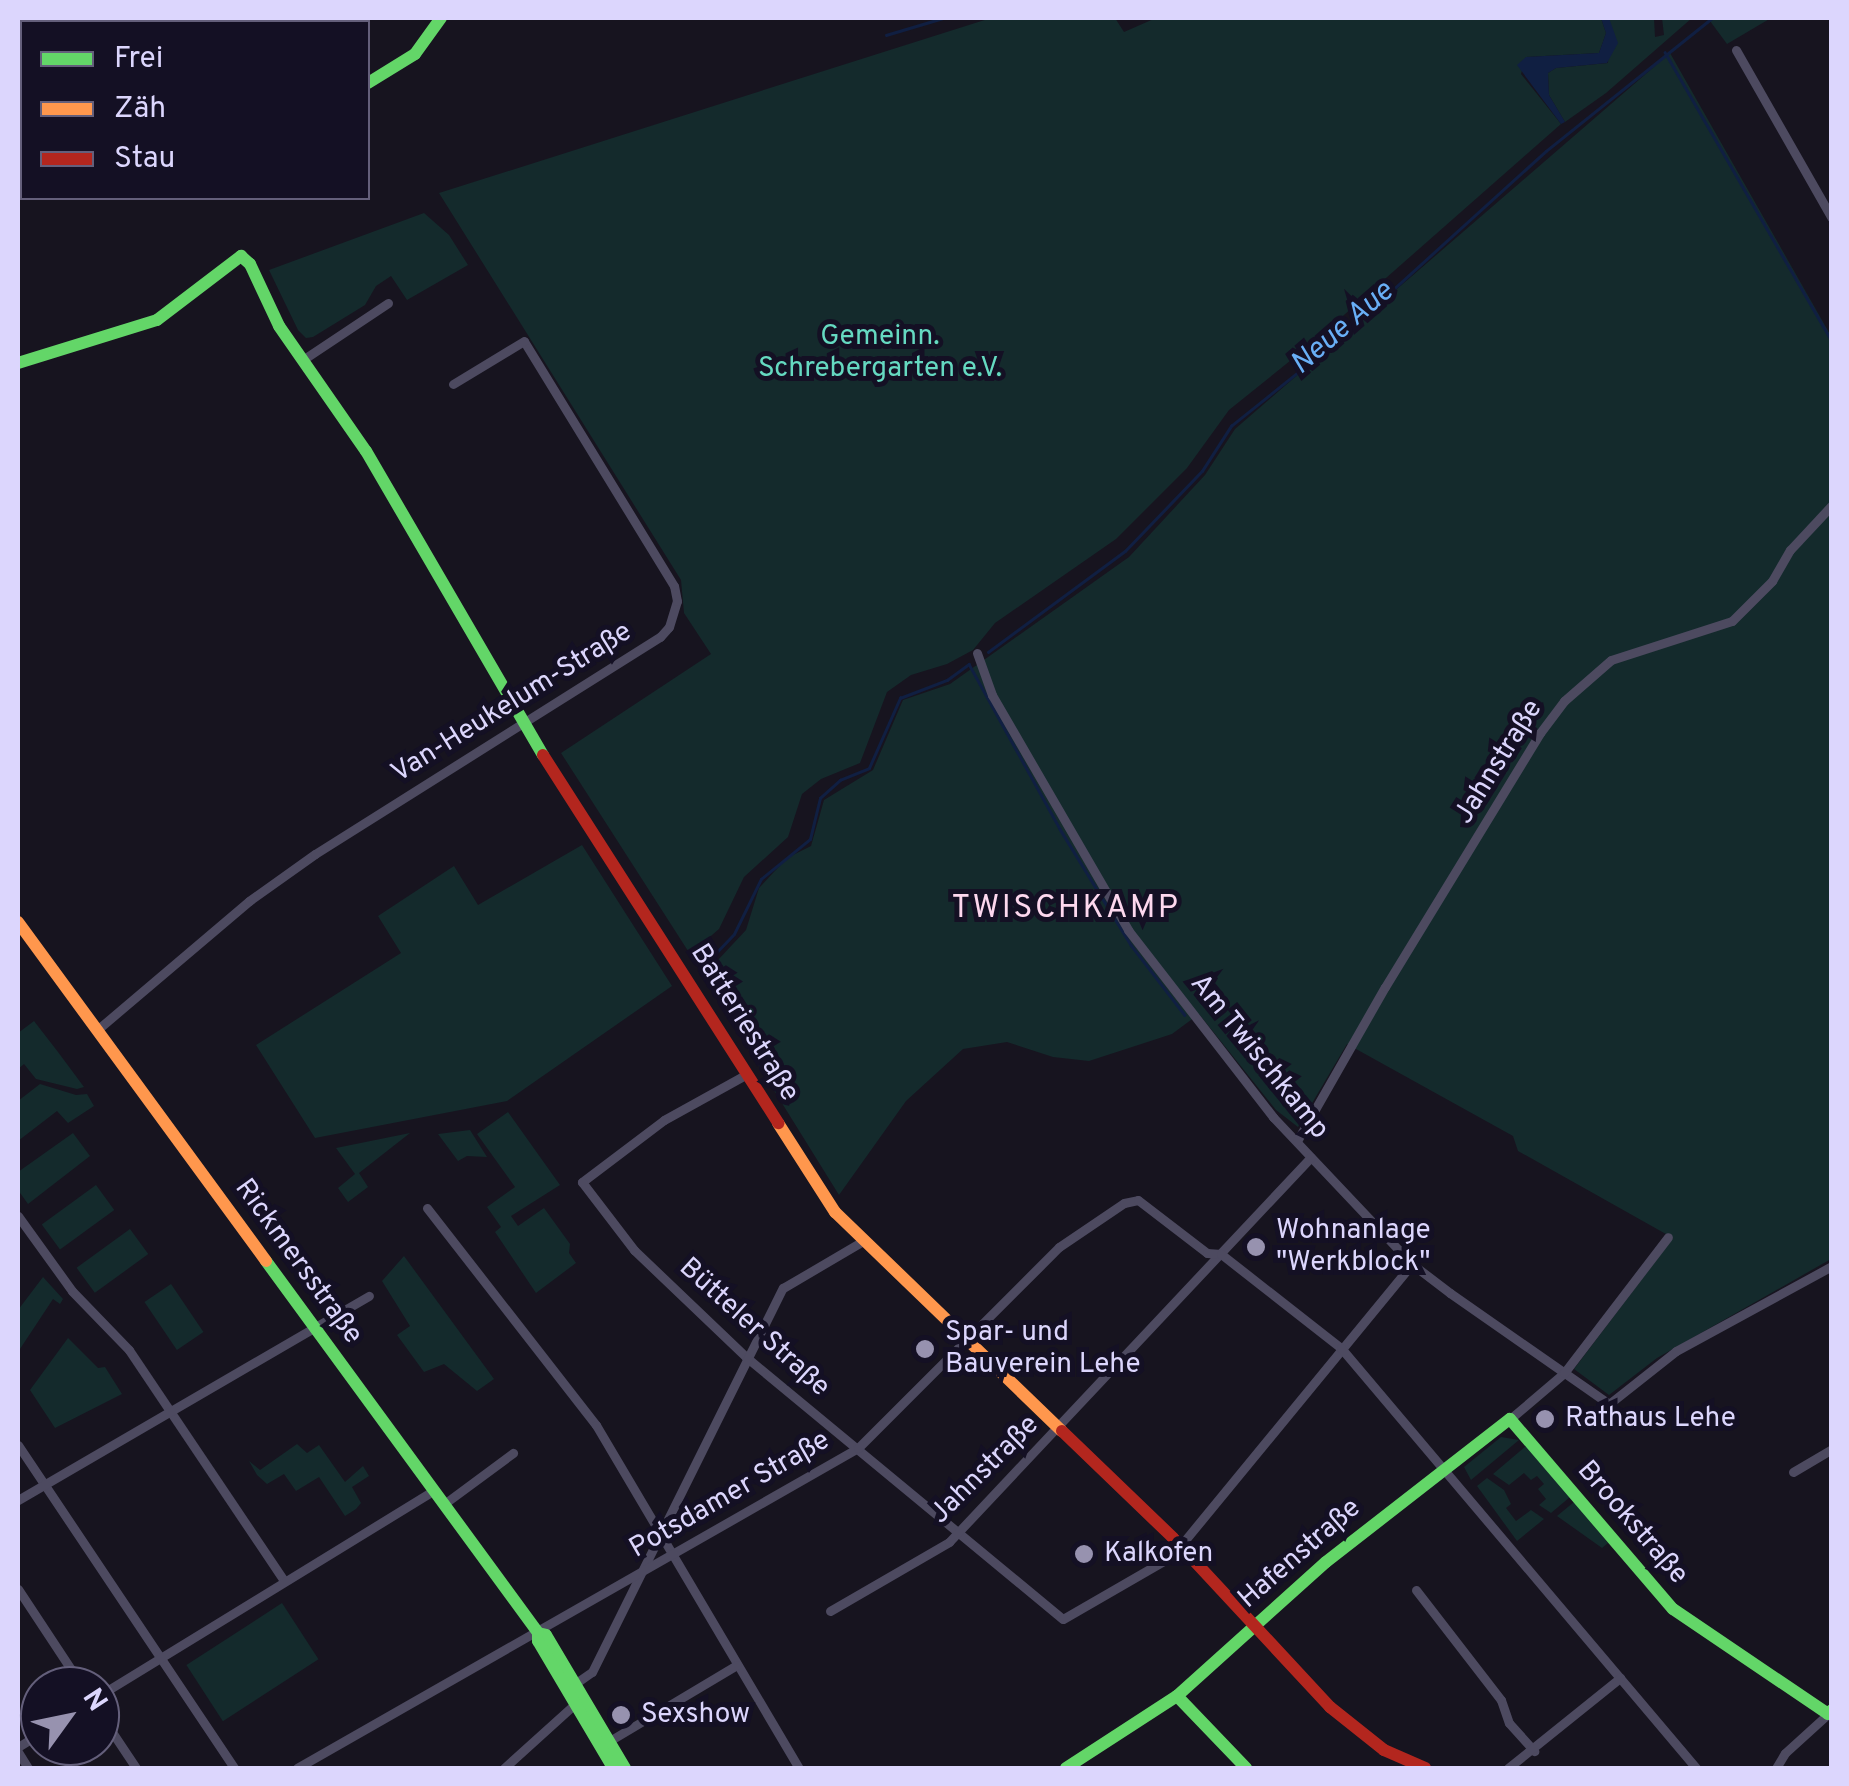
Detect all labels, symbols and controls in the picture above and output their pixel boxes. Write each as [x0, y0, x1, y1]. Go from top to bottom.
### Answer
legend [20, 20, 370, 200]
text: Frei [114, 41, 163, 78]
text: Zäh [114, 91, 166, 128]
text: Stau [114, 141, 175, 178]
water label: Neue Aue [1284, 274, 1402, 384]
park label: Gemeinn. Schrebergarten e.V. [758, 320, 1002, 386]
street label: Van-Heukelum-Straße [386, 615, 638, 791]
street label: Jahnstraße [1448, 694, 1550, 830]
district label: TWISCHKAMP [952, 890, 1180, 928]
street label: Batteriestraße [682, 938, 806, 1108]
street label: Am Twischkamp [1182, 967, 1336, 1147]
street label: Rickmersstraße [227, 1173, 369, 1351]
place label: Wohnanlage "Werkblock" [1276, 1214, 1431, 1280]
marker: Wohnanlage "Werkblock" [1245, 1236, 1267, 1258]
street label: Bütteler Straße [672, 1251, 836, 1405]
place label: Spar- und Bauverein Lehe [945, 1316, 1141, 1382]
marker: Spar- und Bauverein Lehe [914, 1338, 936, 1360]
place label: Rathaus Lehe [1565, 1402, 1736, 1436]
marker: Rathaus Lehe [1534, 1408, 1556, 1430]
street label: Jahnstraße [924, 1409, 1046, 1531]
street label: Potsdamer Straße [624, 1424, 836, 1566]
street label: Brookstraße [1569, 1454, 1695, 1592]
street label: Hafenstraße [1232, 1492, 1368, 1616]
place label: Kalkofen [1104, 1537, 1213, 1571]
marker: Kalkofen [1073, 1543, 1095, 1565]
north arrow [20, 1666, 120, 1766]
text: N [73, 1683, 114, 1719]
place label: Sexshow [641, 1698, 750, 1732]
marker: Sexshow [610, 1704, 632, 1726]

